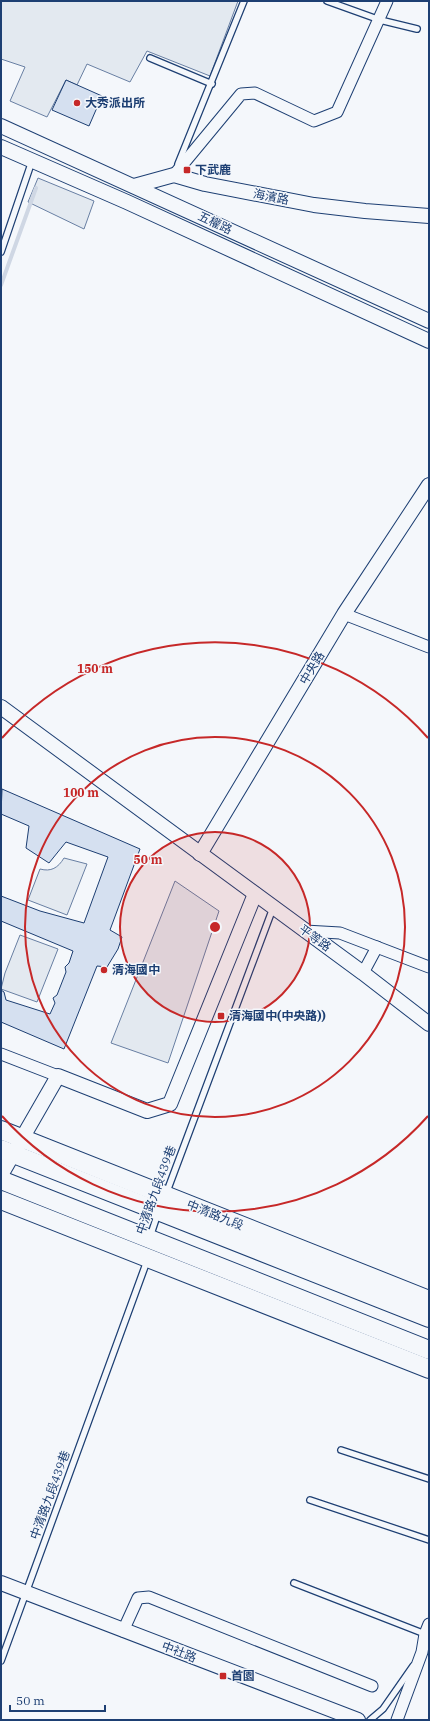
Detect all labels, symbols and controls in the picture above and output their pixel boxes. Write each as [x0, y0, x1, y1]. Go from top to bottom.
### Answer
place label: 大秀派出所 [85, 95, 145, 110]
marker: 大秀派出所 [72, 98, 82, 108]
place label: 下武鹿 [195, 162, 231, 177]
marker: 下武鹿 [182, 165, 192, 175]
street label: 海濱路 [252, 186, 290, 207]
street label: 五權路 [196, 208, 235, 237]
street label: 中央路 [296, 648, 327, 687]
text: 150 m [77, 661, 113, 676]
text: 100 m [63, 785, 99, 800]
text: 50 m [134, 852, 163, 867]
centre of rings [208, 920, 222, 934]
street label: 平等路 [296, 921, 334, 954]
place label: 清海國中 [112, 962, 160, 977]
marker: 清海國中 [99, 965, 109, 975]
place label: 清海國中(中央路)) [229, 1008, 326, 1023]
marker: 清海國中(中央路)) [216, 1011, 226, 1021]
street label: 中清路九段439巷 [132, 1143, 179, 1236]
street label: 中清路九段 [185, 1196, 246, 1233]
street label: 中清路九段439巷 [26, 1448, 73, 1541]
street label: 中社路 [160, 1638, 199, 1665]
place label: 首園 [231, 1668, 255, 1683]
marker: 首園 [218, 1671, 228, 1681]
scale bar [10, 1687, 105, 1713]
text: 50 m [16, 1693, 45, 1708]

